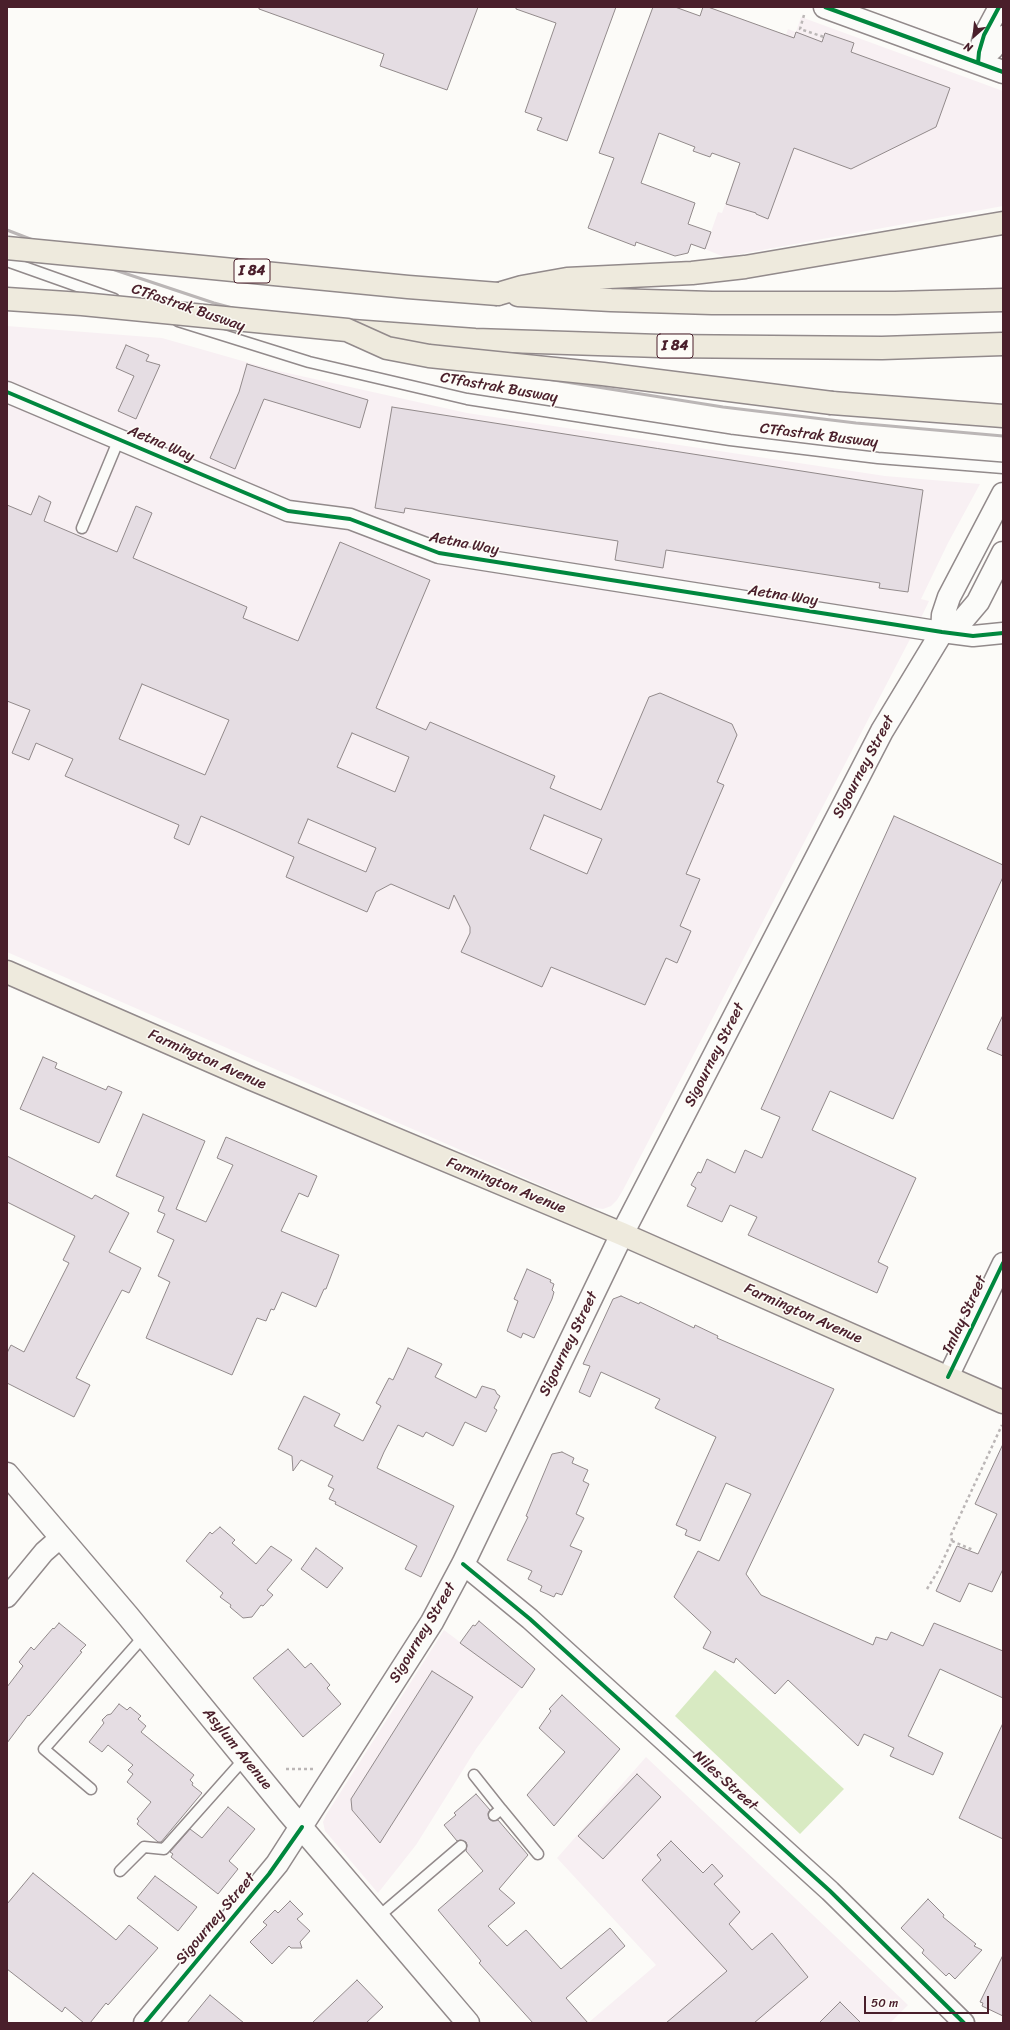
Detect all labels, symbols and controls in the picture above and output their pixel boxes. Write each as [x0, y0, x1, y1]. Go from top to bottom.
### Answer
north arrow [954, 16, 994, 56]
text: N [961, 37, 976, 57]
road number: I 84 [234, 259, 270, 283]
street label: CTfastrak Busway [129, 280, 247, 336]
road number: I 84 [657, 334, 693, 358]
street label: CTfastrak Busway [439, 369, 559, 407]
street label: CTfastrak Busway [759, 420, 879, 452]
street label: Aetna Way [125, 422, 197, 466]
street label: Aetna Way [428, 528, 500, 560]
street label: Aetna Way [747, 582, 819, 610]
street label: Sigourney Street [829, 712, 899, 822]
street label: Sigourney Street [681, 1000, 749, 1110]
street label: Farmington Avenue [145, 1026, 269, 1094]
street label: Farmington Avenue [444, 1154, 568, 1218]
street label: Imlay Street [939, 1273, 991, 1357]
street label: Farmington Avenue [741, 1280, 865, 1348]
street label: Sigourney Street [536, 1289, 602, 1399]
street label: Sigourney Street [386, 1579, 460, 1687]
street label: Asylum Avenue [198, 1704, 276, 1794]
street label: Niles Street [689, 1747, 761, 1815]
street label: Sigourney Street [172, 1870, 260, 1968]
scale bar [866, 1988, 991, 2014]
text: 50 m [871, 1992, 898, 2014]

